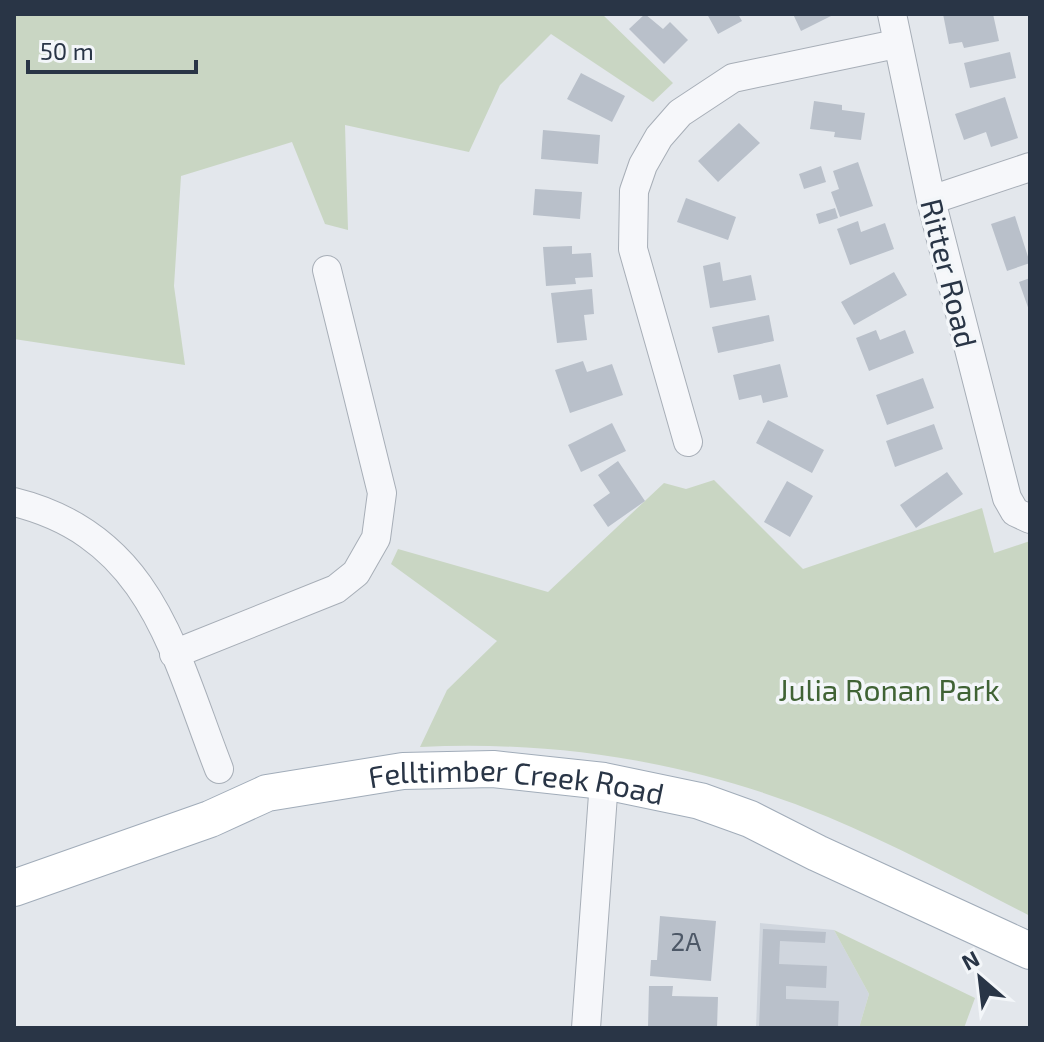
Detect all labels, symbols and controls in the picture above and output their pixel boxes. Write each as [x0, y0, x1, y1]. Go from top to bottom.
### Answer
scale bar [28, 24, 196, 74]
text: 50 m [40, 36, 94, 65]
street label: Ritter Road [914, 195, 986, 351]
park label: Julia Ronan Park [778, 671, 1000, 707]
street label: Felltimber Creek Road [365, 751, 667, 811]
house number: 2A [671, 925, 701, 956]
north arrow [940, 938, 1020, 1018]
text: N [957, 944, 983, 975]

